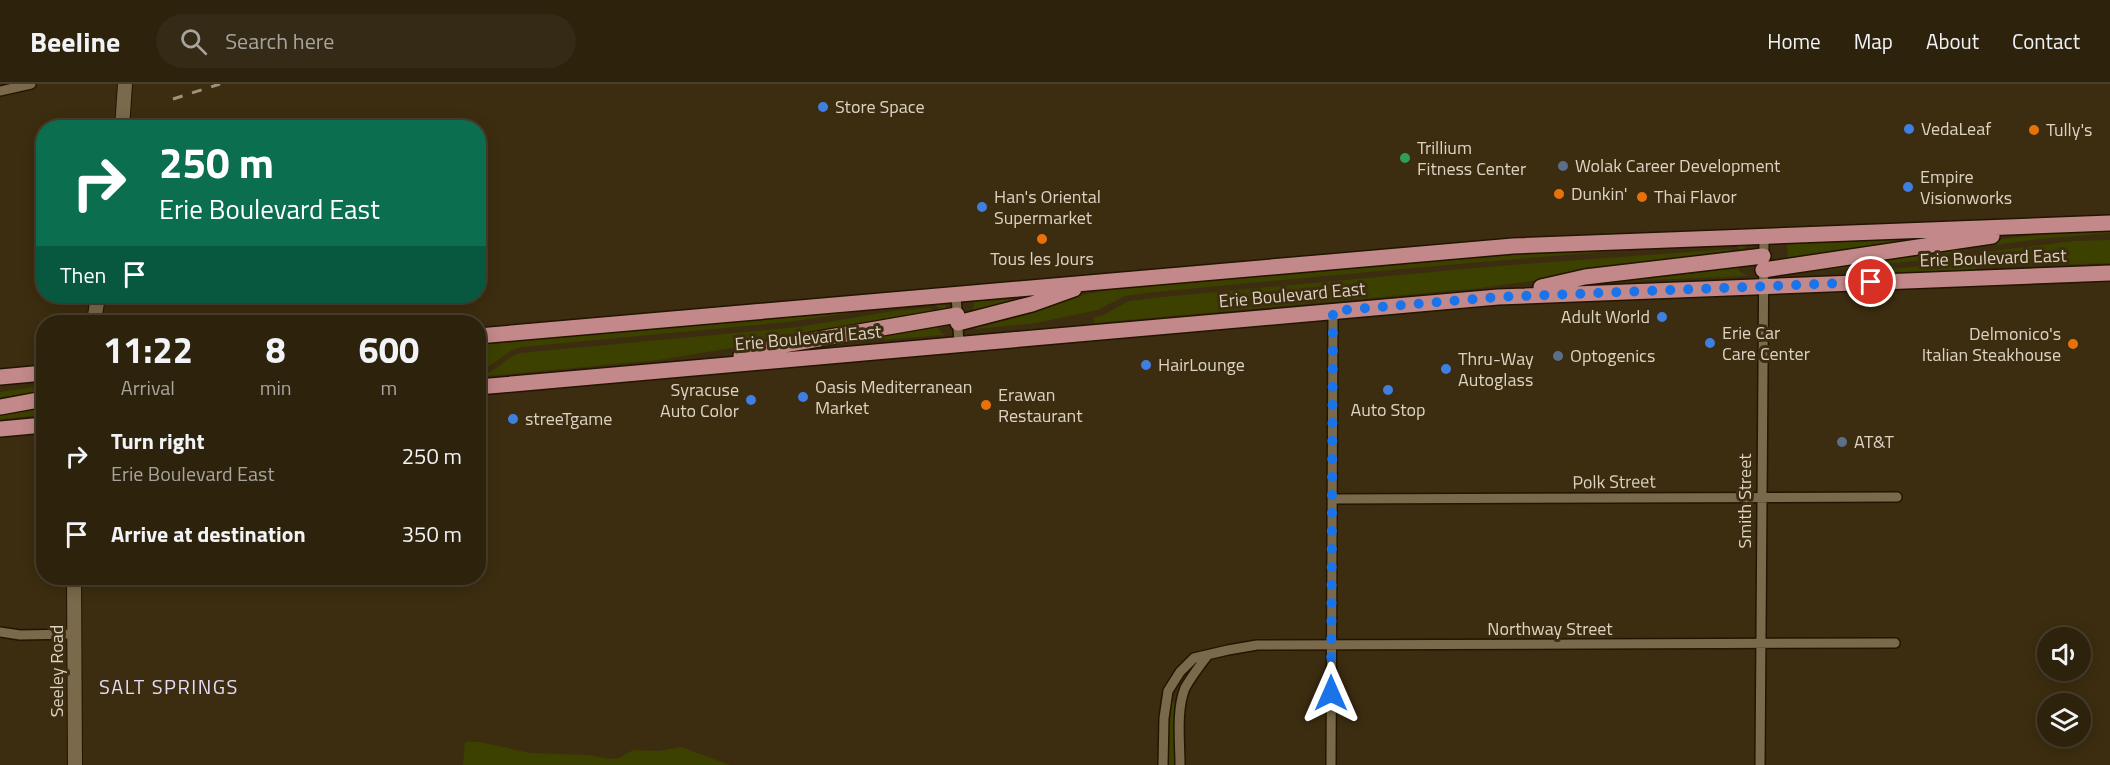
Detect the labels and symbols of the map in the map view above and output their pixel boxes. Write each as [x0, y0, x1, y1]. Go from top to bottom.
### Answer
place label: Store Space [835, 93, 925, 120]
marker: Store Space [816, 100, 830, 114]
place label: VedaLeaf [1921, 115, 1991, 142]
place label: Tully's [2046, 116, 2093, 143]
marker: VedaLeaf [1902, 122, 1916, 136]
marker: Tully's [2027, 123, 2041, 137]
place label: Trillium Fitness Center [1417, 134, 1526, 182]
marker: Trillium Fitness Center [1398, 151, 1412, 165]
place label: Wolak Career Development [1575, 152, 1781, 179]
marker: Wolak Career Development [1556, 159, 1570, 173]
place label: Empire Visionworks [1920, 163, 2012, 211]
place label: Dunkin' [1571, 180, 1628, 207]
marker: Empire Visionworks [1901, 180, 1915, 194]
place label: Han's Oriental Supermarket [994, 183, 1101, 231]
place label: Thai Flavor [1654, 183, 1737, 210]
marker: Dunkin' [1552, 187, 1566, 201]
marker: Thai Flavor [1635, 190, 1649, 204]
marker: Han's Oriental Supermarket [975, 200, 989, 214]
marker: Tous les Jours [1035, 232, 1049, 246]
street label: Erie Boulevard East [1919, 241, 2068, 274]
place label: Tous les Jours [990, 245, 1094, 272]
pin [1845, 256, 1896, 307]
street label: Erie Boulevard East [1218, 275, 1367, 314]
place label: Adult World [1561, 303, 1650, 330]
marker: Adult World [1655, 310, 1669, 324]
street label: Erie Boulevard East [734, 318, 883, 357]
place label: Erie Car Care Center [1722, 319, 1810, 367]
place label: Delmonico's Italian Steakhouse [1922, 320, 2061, 368]
marker: Erie Car Care Center [1703, 336, 1717, 350]
marker: Delmonico's Italian Steakhouse [2066, 337, 2080, 351]
place label: Optogenics [1570, 342, 1655, 369]
place label: Thru-Way Autoglass [1458, 345, 1534, 393]
marker: Optogenics [1551, 349, 1565, 363]
place label: HairLounge [1158, 351, 1245, 378]
marker: HairLounge [1139, 358, 1153, 372]
marker: Thru-Way Autoglass [1439, 362, 1453, 376]
place label: Oasis Mediterranean Market [815, 373, 972, 421]
place label: Syracuse Auto Color [660, 376, 739, 424]
place label: Erawan Restaurant [998, 381, 1083, 429]
marker: Auto Stop [1381, 383, 1395, 397]
marker: Oasis Mediterranean Market [796, 390, 810, 404]
marker: Syracuse Auto Color [744, 393, 758, 407]
place label: Auto Stop [1351, 396, 1425, 423]
marker: Erawan Restaurant [979, 398, 993, 412]
place label: streeTgame [525, 405, 612, 432]
marker: streeTgame [506, 412, 520, 426]
place label: AT&T [1854, 428, 1895, 455]
marker: AT&T [1835, 435, 1849, 449]
street label: Smith Street [1731, 453, 1758, 549]
street label: Polk Street [1572, 467, 1657, 496]
street label: Northway Street [1487, 615, 1613, 642]
street label: Seeley Road [43, 625, 70, 717]
position arrow [1299, 661, 1363, 725]
district label: SALT SPRINGS [99, 671, 239, 702]

